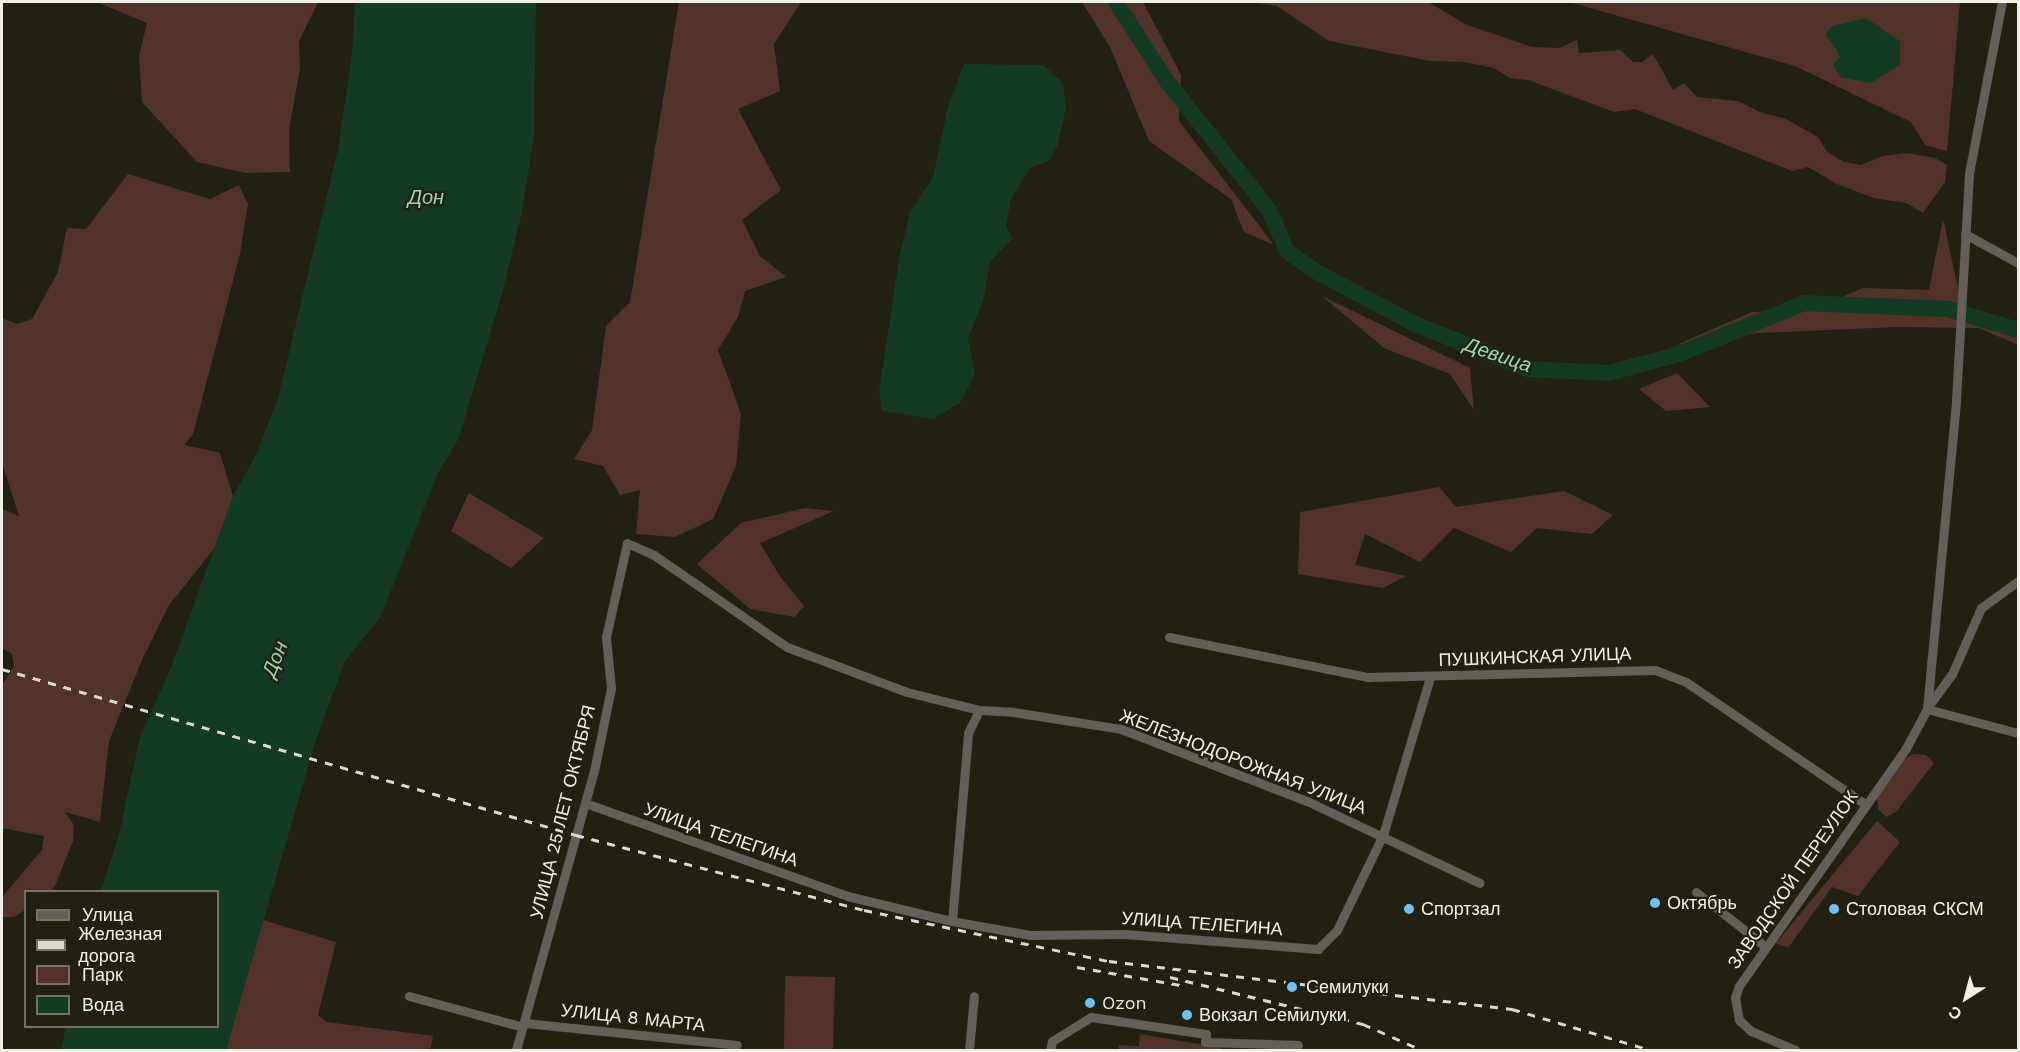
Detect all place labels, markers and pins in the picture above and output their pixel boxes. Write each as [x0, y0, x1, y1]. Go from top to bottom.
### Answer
place label: Октябрь [1667, 892, 1737, 914]
marker: Октябрь [1648, 896, 1662, 910]
place label: Спортзал [1421, 898, 1500, 920]
place label: Столовая СКСМ [1846, 898, 1984, 920]
marker: Спортзал [1402, 902, 1416, 916]
marker: Столовая СКСМ [1827, 902, 1841, 916]
place label: Семилуки [1306, 976, 1389, 998]
marker: Семилуки [1283, 978, 1301, 996]
place label: Ozon [1102, 992, 1147, 1014]
marker: Ozon [1083, 996, 1097, 1010]
place label: Вокзал Семилуки [1199, 1004, 1347, 1026]
marker: Вокзал Семилуки [1180, 1008, 1194, 1022]

